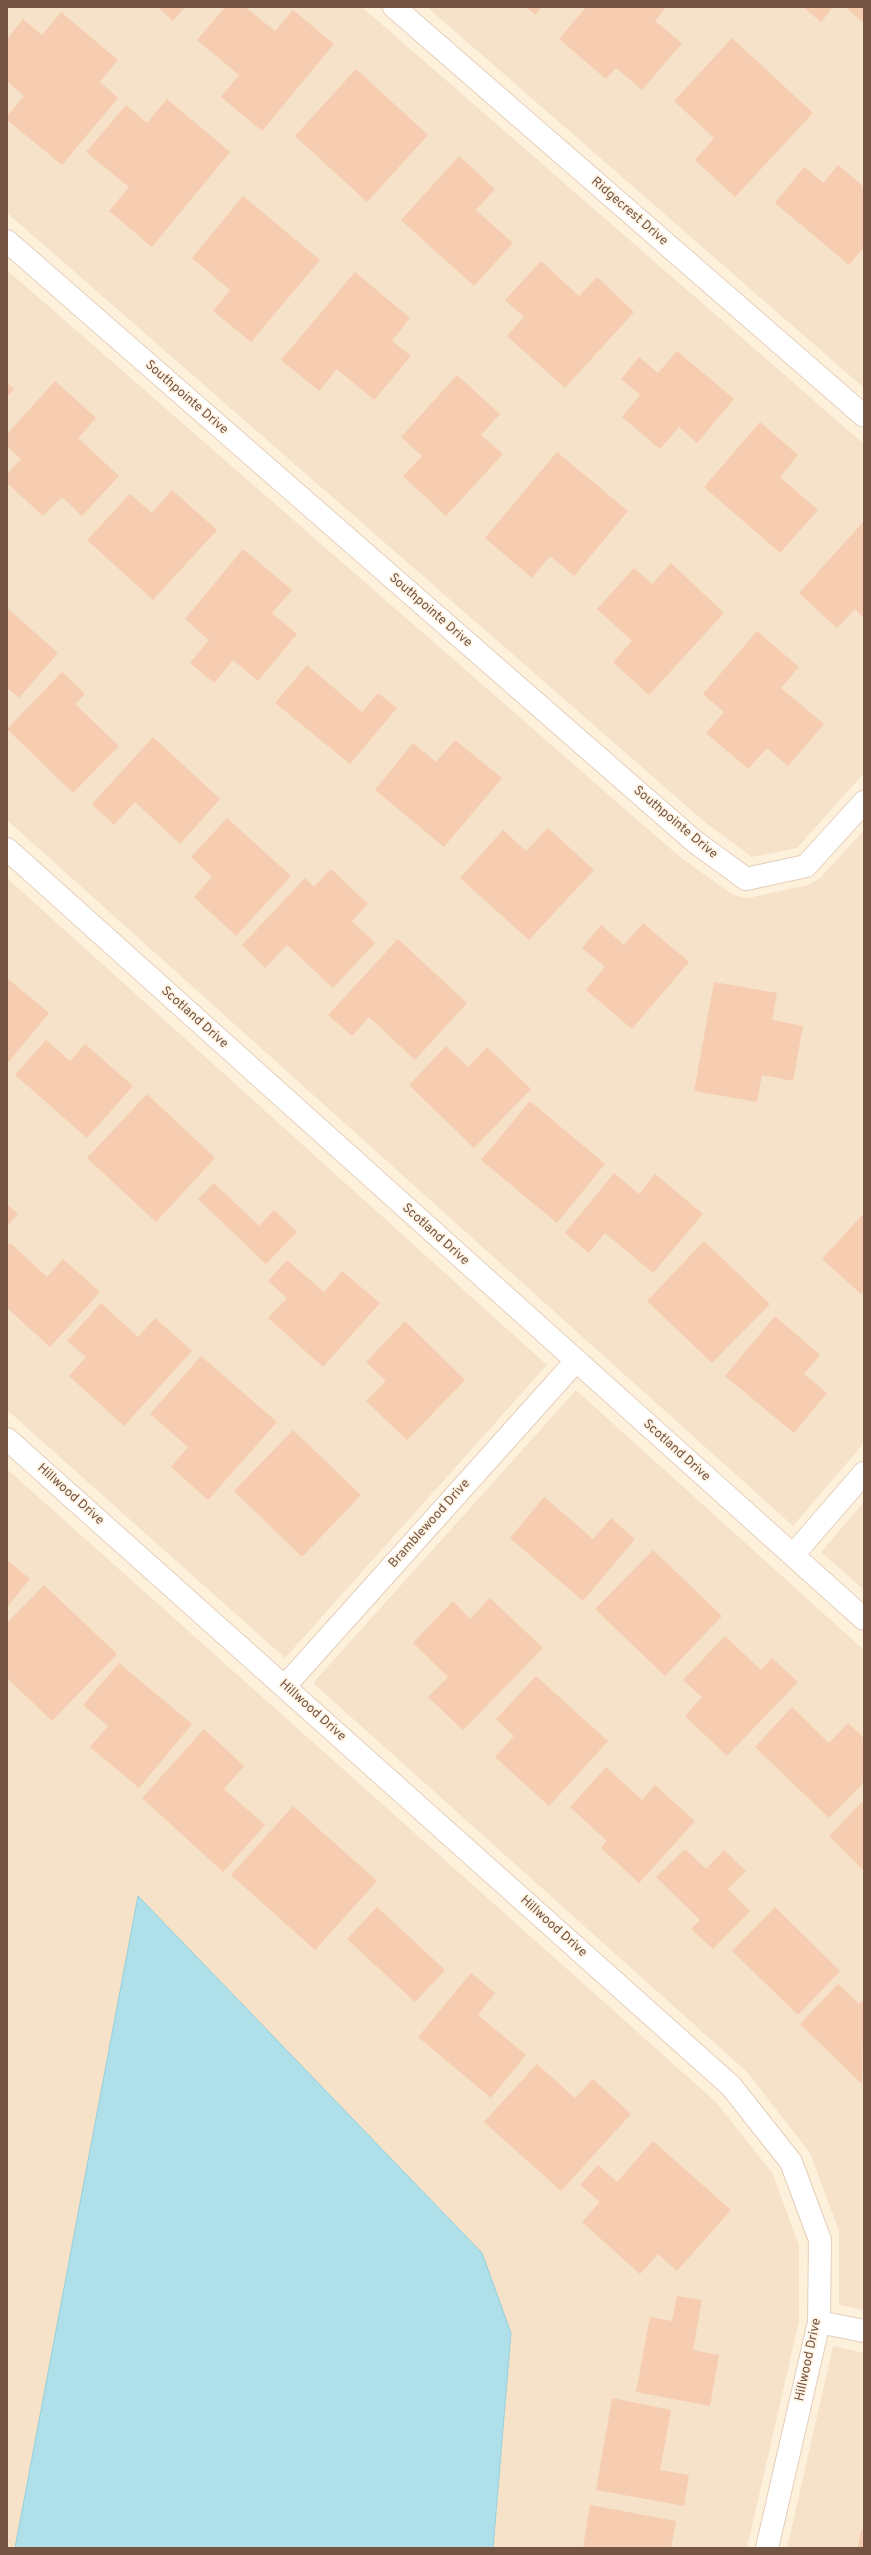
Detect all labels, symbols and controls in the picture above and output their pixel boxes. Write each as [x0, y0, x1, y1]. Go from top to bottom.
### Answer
street label: Ridgecrest Drive [587, 174, 671, 250]
street label: Southpointe Drive [141, 358, 231, 438]
street label: Southpointe Drive [385, 571, 475, 651]
street label: Southpointe Drive [630, 783, 720, 863]
street label: Scotland Drive [157, 984, 231, 1052]
street label: Scotland Drive [398, 1201, 472, 1269]
street label: Scotland Drive [639, 1417, 713, 1485]
street label: Hillwood Drive [33, 1461, 107, 1529]
street label: Bramblewood Drive [386, 1476, 474, 1572]
street label: Hillwood Drive [275, 1677, 349, 1745]
street label: Hillwood Drive [516, 1893, 590, 1961]
street label: Hillwood Drive [793, 2317, 825, 2403]

